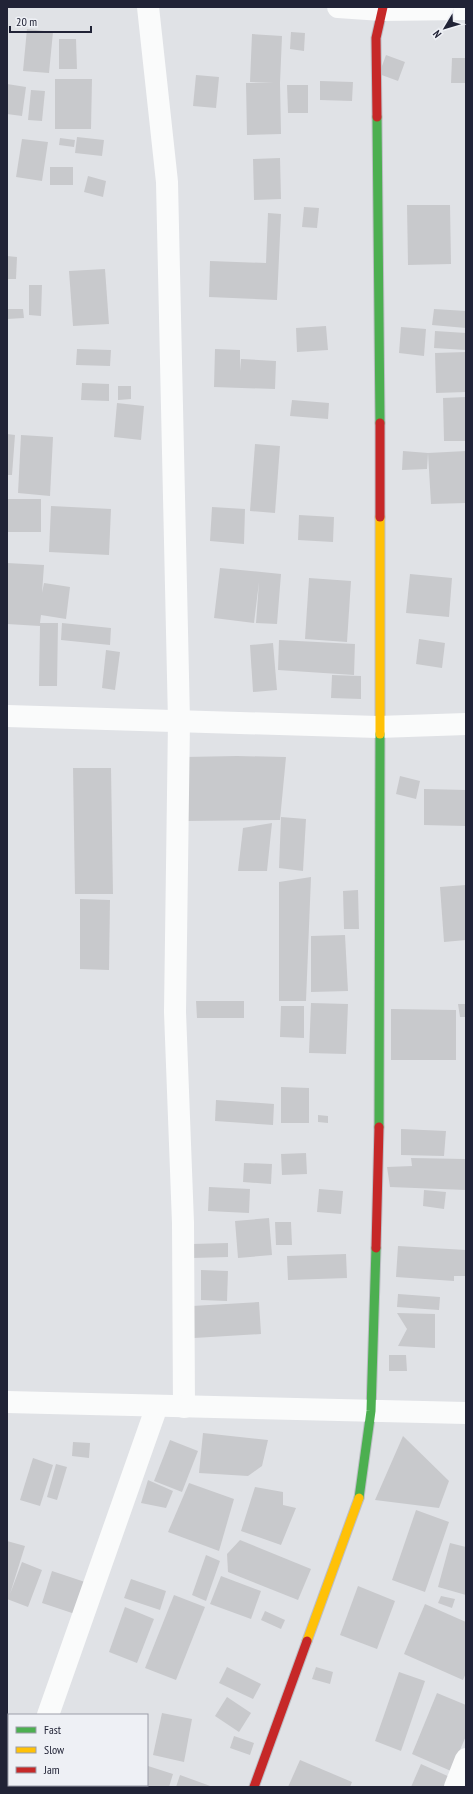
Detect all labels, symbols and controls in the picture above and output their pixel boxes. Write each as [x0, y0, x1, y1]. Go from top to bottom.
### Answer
scale bar [10, 8, 91, 34]
north arrow [425, 8, 465, 48]
text: 20 m [16, 14, 37, 29]
text: N [430, 27, 444, 41]
legend [8, 1714, 148, 1786]
text: Fast [44, 1722, 62, 1737]
text: Slow [44, 1742, 65, 1757]
text: Jam [43, 1762, 60, 1777]

